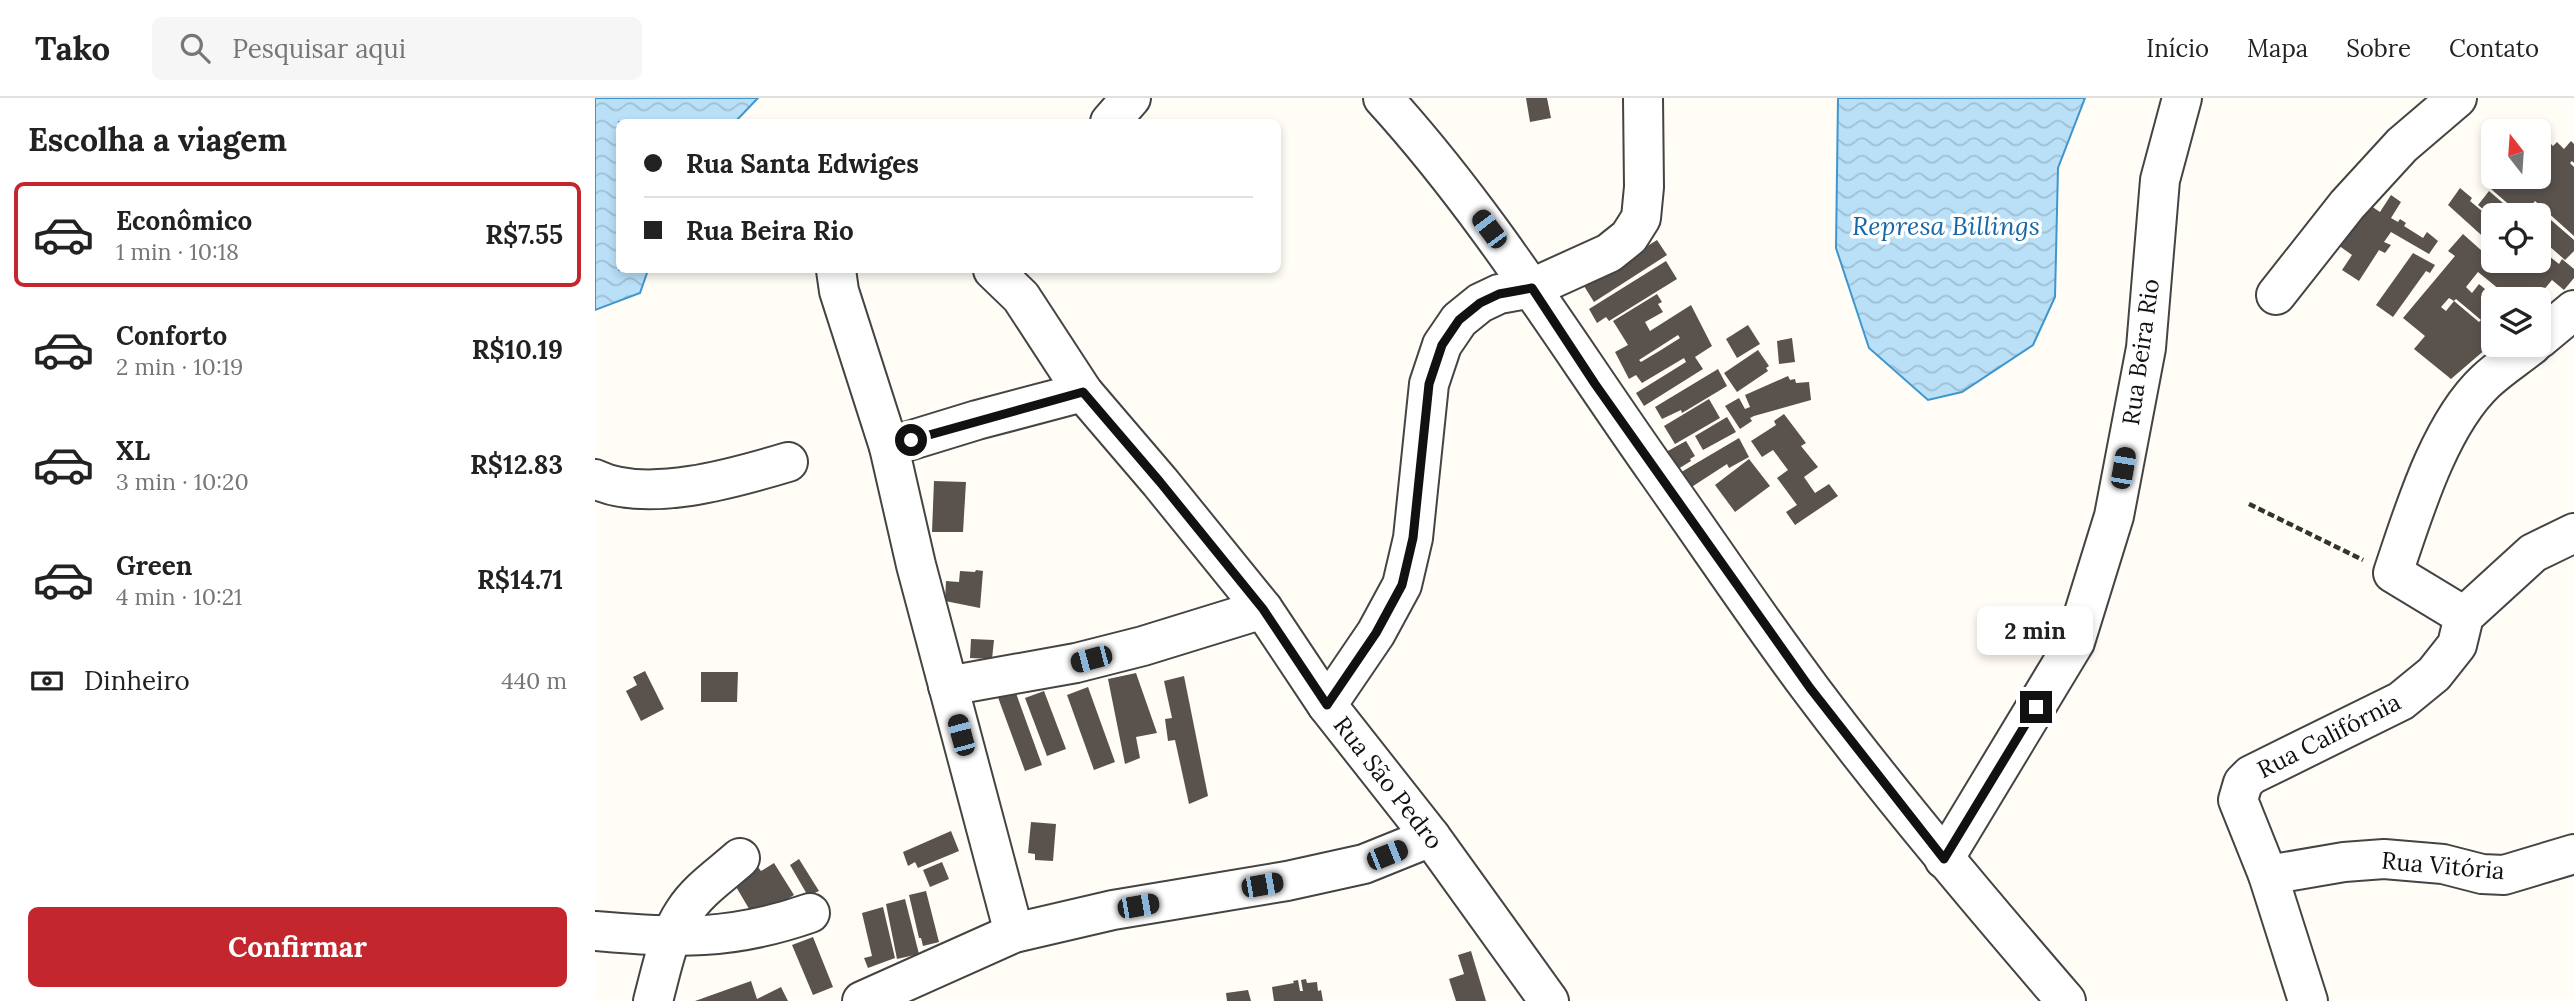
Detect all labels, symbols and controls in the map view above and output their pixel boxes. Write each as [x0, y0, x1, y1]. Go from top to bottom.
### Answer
search box [152, 17, 642, 80]
text: Tako [35, 27, 110, 69]
icon: search [176, 29, 214, 67]
text: Pesquisar aqui [232, 32, 406, 65]
text: Início [2146, 33, 2209, 64]
text: Mapa [2247, 33, 2308, 64]
text: Sobre [2346, 33, 2411, 64]
text: Contato [2449, 33, 2539, 64]
text: Escolha a viagem [28, 119, 287, 160]
north arrow [2481, 119, 2551, 189]
map controls [2481, 119, 2551, 357]
text: Rua Santa Edwiges [686, 147, 919, 180]
icon: car [32, 203, 95, 266]
button: locate [2481, 203, 2551, 273]
text: Econômico [116, 204, 252, 237]
car [1468, 206, 1511, 252]
water label: Represa Billings [1852, 209, 2040, 242]
text: Rua Beira Rio [686, 214, 854, 247]
text: R$7.55 [485, 218, 563, 251]
text: 1 min · 10:18 [116, 237, 239, 266]
street label: Rua Beira Rio [2115, 277, 2166, 427]
button: layers [2481, 287, 2551, 357]
icon: car [32, 318, 95, 381]
text: Conforto [116, 319, 227, 352]
text: R$10.19 [472, 333, 563, 366]
text: 2 min · 10:19 [116, 352, 243, 381]
route start [895, 424, 927, 456]
icon: car [32, 433, 95, 496]
text: XL [116, 434, 150, 467]
car [2110, 445, 2137, 491]
text: R$12.83 [470, 448, 563, 481]
text: 3 min · 10:20 [116, 467, 249, 496]
icon: car [32, 548, 95, 611]
text: Green [116, 549, 192, 582]
text: R$14.71 [477, 563, 563, 596]
text: 4 min · 10:21 [116, 582, 242, 611]
callout: 2 min [1978, 606, 2094, 654]
text: 2 min [2004, 616, 2066, 645]
car [1068, 643, 1115, 675]
icon: cash [28, 662, 66, 700]
text: Dinheiro [84, 664, 190, 697]
text: 440 m [501, 666, 567, 695]
street label: Rua Califórnia [2252, 686, 2406, 785]
route end [2020, 691, 2052, 723]
street label: Rua São Pedro [1327, 710, 1450, 855]
car [946, 712, 977, 758]
car [1364, 837, 1411, 873]
street label: Rua Vitória [2380, 845, 2506, 886]
car [1240, 871, 1285, 899]
car [1116, 892, 1161, 920]
button: Confirmar [28, 907, 567, 987]

